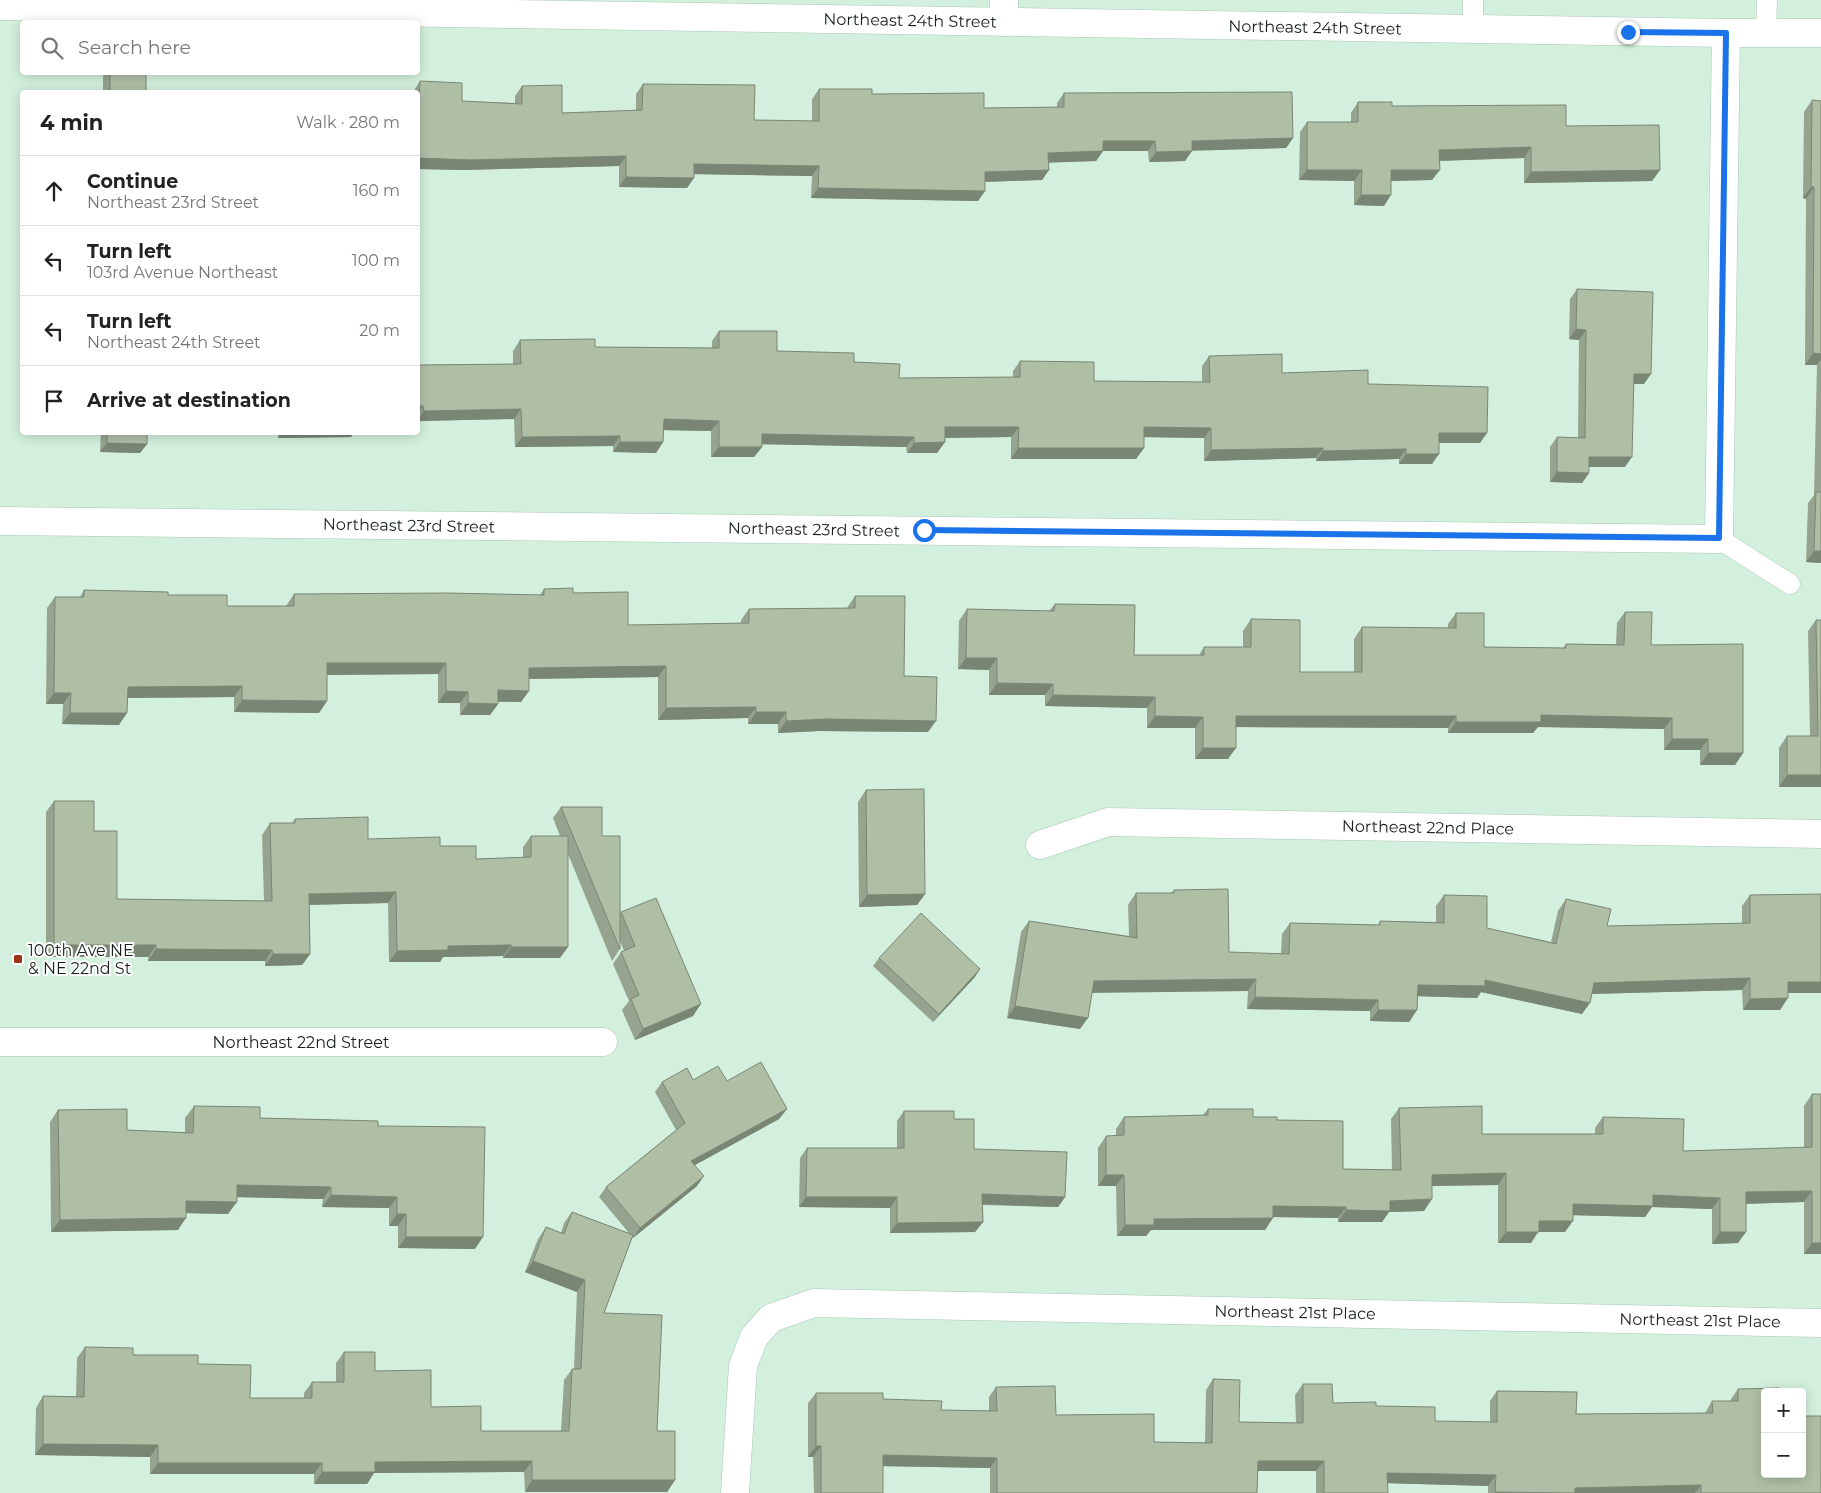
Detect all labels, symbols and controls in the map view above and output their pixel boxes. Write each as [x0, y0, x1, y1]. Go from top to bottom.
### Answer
street label: Northeast 24th Street [823, 9, 997, 32]
street label: Northeast 24th Street [1228, 16, 1402, 39]
search box [20, 20, 420, 75]
route end [1617, 21, 1640, 44]
icon: search [38, 34, 66, 62]
text: Search here [78, 36, 191, 59]
text: 4 min [40, 110, 103, 135]
text: Walk · 280 m [296, 113, 400, 132]
text: Continue [87, 170, 178, 193]
icon: ahead [40, 177, 68, 205]
text: 160 m [353, 181, 400, 200]
text: Northeast 23rd Street [87, 193, 259, 212]
text: Turn left [87, 240, 172, 263]
icon: left [40, 247, 68, 275]
text: 100 m [352, 251, 400, 270]
text: 103rd Avenue Northeast [87, 263, 278, 282]
text: Turn left [87, 310, 172, 333]
icon: left [40, 317, 68, 345]
text: 20 m [359, 321, 400, 340]
text: Northeast 24th Street [87, 333, 261, 352]
icon: arrive [40, 387, 68, 415]
text: Arrive at destination [87, 389, 291, 412]
street label: Northeast 23rd Street [323, 514, 496, 537]
street label: Northeast 23rd Street [728, 518, 901, 541]
route start [913, 519, 936, 542]
street label: Northeast 22nd Place [1342, 816, 1514, 839]
place label: 100th Ave NE & NE 22nd St [28, 941, 134, 978]
marker: 100th Ave NE & NE 22nd St [12, 953, 24, 965]
street label: Northeast 22nd Street [213, 1033, 390, 1052]
street label: Northeast 21st Place [1214, 1302, 1376, 1323]
street label: Northeast 21st Place [1619, 1310, 1781, 1331]
map controls [1761, 1388, 1806, 1478]
button: + [1761, 1388, 1806, 1433]
button: − [1761, 1433, 1806, 1478]

